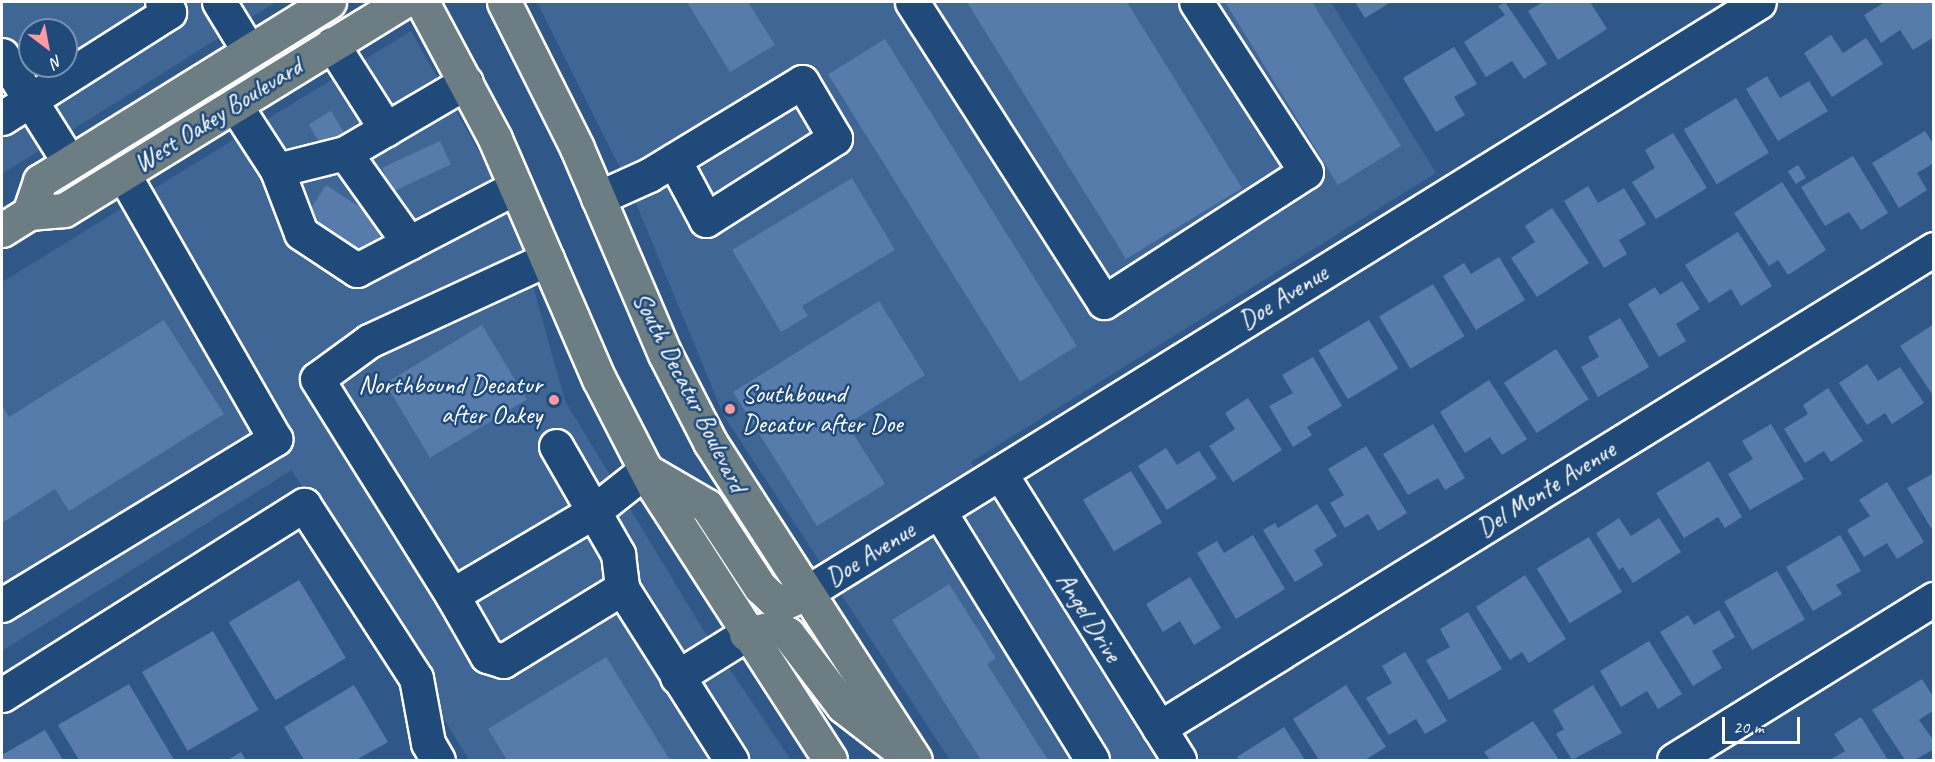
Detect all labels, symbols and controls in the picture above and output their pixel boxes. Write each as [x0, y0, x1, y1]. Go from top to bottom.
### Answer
north arrow [18, 18, 78, 78]
text: N [47, 50, 66, 73]
street label: West Oakey Boulevard [128, 51, 308, 179]
street label: Doe Avenue [1233, 258, 1333, 336]
street label: South Decatur Boulevard [626, 287, 754, 497]
place label: Northbound Decatur after Oakey [358, 369, 542, 430]
place label: Southbound Decatur after Doe [742, 378, 903, 440]
marker: Northbound Decatur after Oakey [547, 393, 561, 407]
marker: Southbound Decatur after Doe [723, 402, 737, 416]
street label: Del Monte Avenue [1471, 434, 1621, 544]
street label: Doe Avenue [820, 515, 920, 593]
street label: Angel Drive [1049, 567, 1129, 667]
scale bar [1725, 705, 1803, 743]
text: 20 m [1733, 716, 1764, 738]

